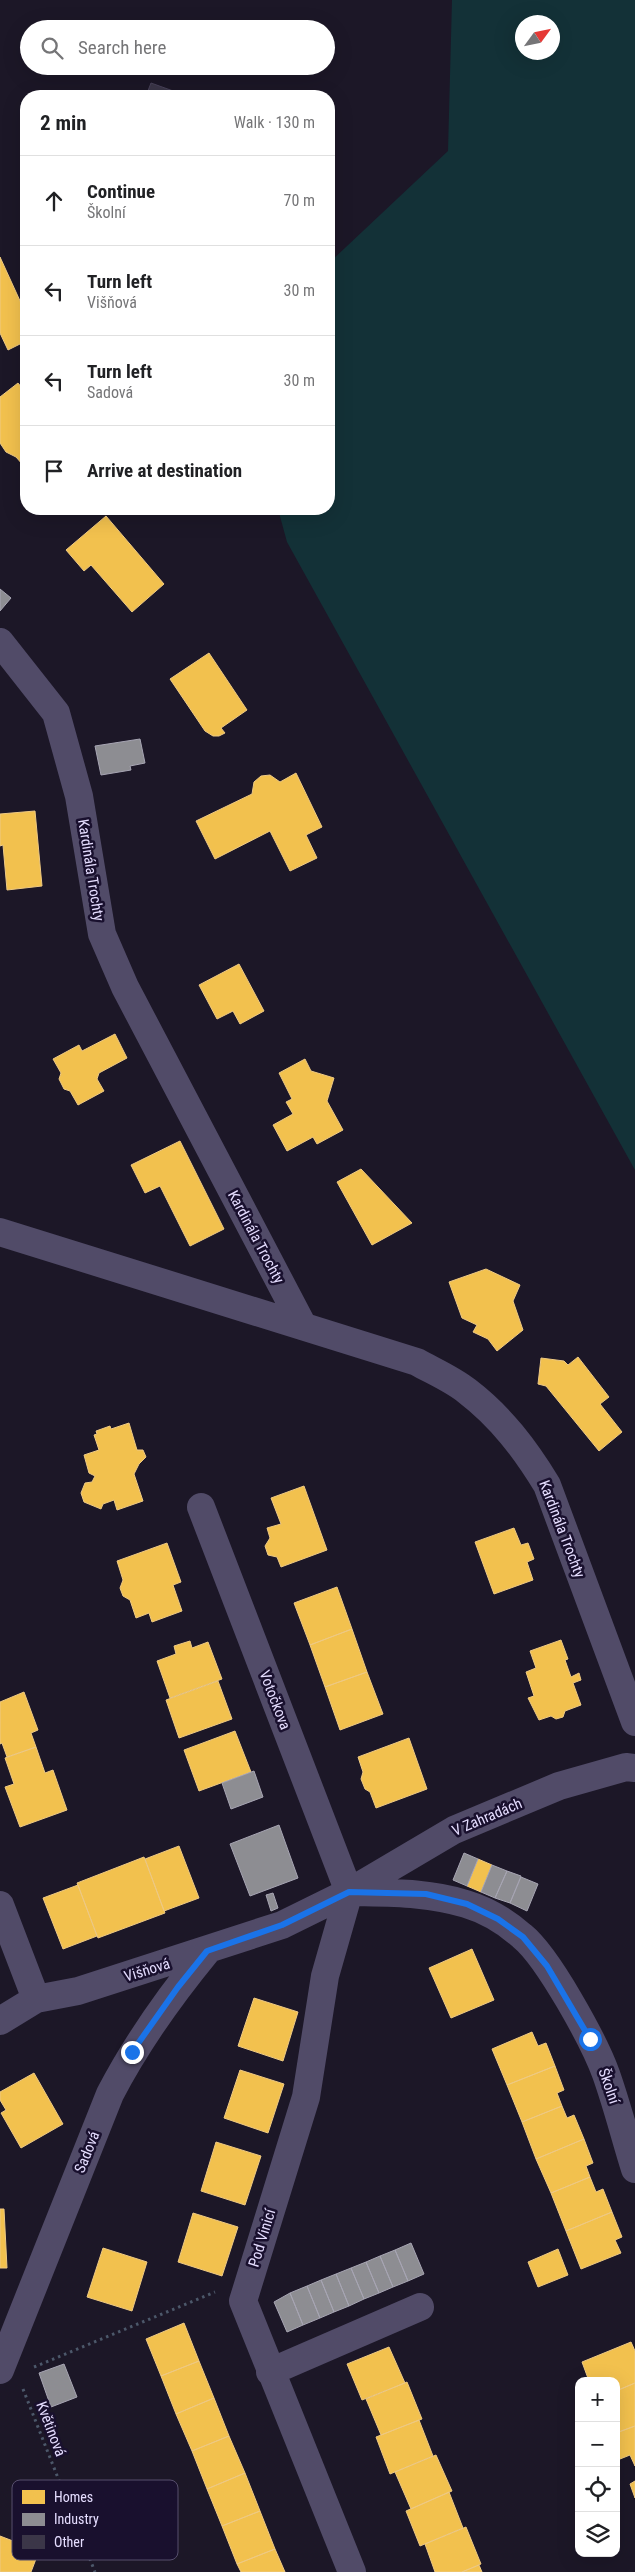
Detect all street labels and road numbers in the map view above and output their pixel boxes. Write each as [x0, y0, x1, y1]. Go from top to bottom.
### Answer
street label: Kardinála Trochty [74, 818, 108, 922]
street label: Kardinála Trochty [224, 1187, 288, 1287]
street label: Kardinála Trochty [535, 1478, 589, 1580]
street label: Votočkova [255, 1668, 295, 1732]
street label: V Zahradách [449, 1794, 525, 1840]
street label: Višňová [122, 1955, 172, 1985]
street label: Školní [595, 2066, 624, 2107]
street label: Sadová [71, 2129, 103, 2175]
street label: Pod Vinicí [245, 2205, 280, 2269]
street label: Květinová [32, 2399, 70, 2459]

